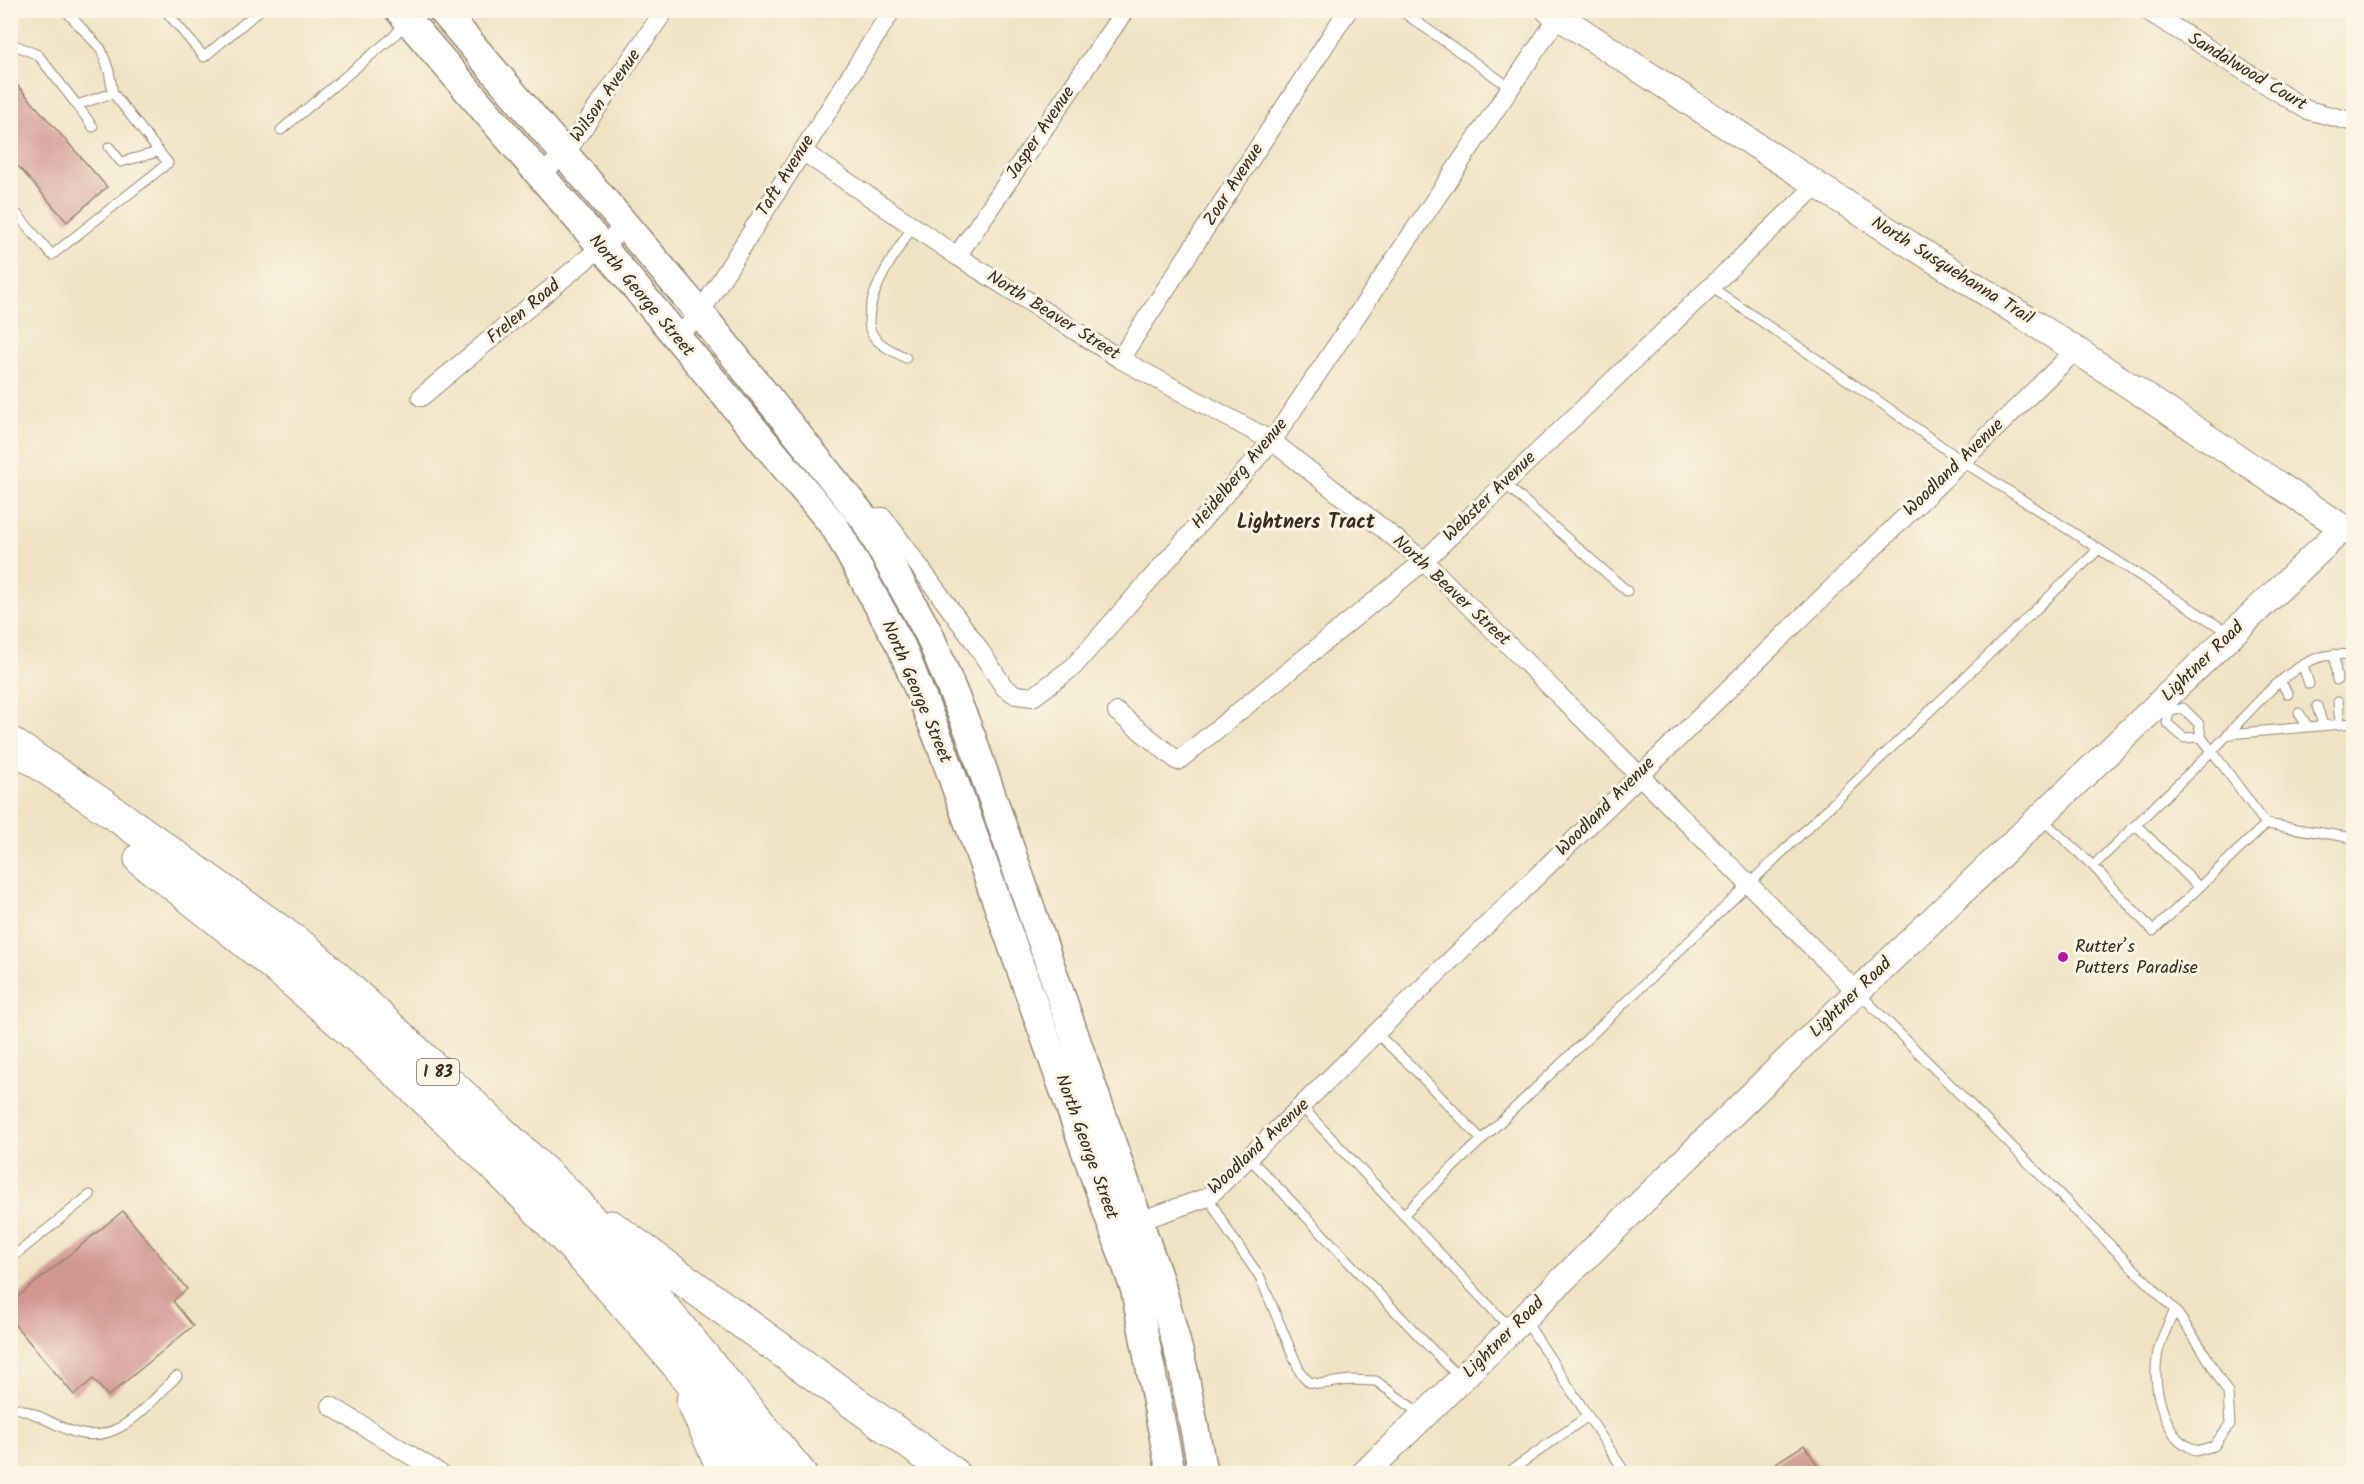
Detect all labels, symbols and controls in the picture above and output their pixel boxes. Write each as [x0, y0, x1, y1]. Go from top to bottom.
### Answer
street label: Sandalwood Court [2182, 25, 2313, 120]
street label: Wilson Avenue [563, 43, 649, 149]
street label: Jasper Avenue [999, 80, 1083, 186]
street label: Taft Avenue [749, 129, 823, 223]
street label: Zoar Avenue [1196, 138, 1272, 232]
street label: North Susquehanna Trail [1865, 209, 2039, 333]
street label: North George Street [581, 228, 702, 365]
street label: North Beaver Street [981, 263, 1126, 369]
street label: Frelen Road [481, 272, 568, 352]
street label: Heidelberg Avenue [1184, 412, 1296, 536]
street label: Woodland Avenue [1897, 412, 2011, 524]
street label: Webster Avenue [1437, 445, 1543, 549]
district label: Lightners Tract [1237, 507, 1376, 539]
street label: North Beaver Street [1385, 528, 1517, 654]
street label: Lightner Road [2155, 614, 2252, 709]
street label: North George Street [873, 616, 960, 769]
street label: Woodland Avenue [1549, 750, 1663, 864]
place label: Rutter’s Putters Paradise [2075, 933, 2198, 983]
street label: Lightner Road [1803, 950, 1900, 1045]
marker: Rutter’s Putters Paradise [2056, 950, 2070, 964]
road number: I 83 [417, 1059, 459, 1085]
street label: North George Street [1046, 1070, 1126, 1225]
street label: Woodland Avenue [1201, 1092, 1317, 1202]
street label: Lightner Road [1456, 1289, 1553, 1386]

